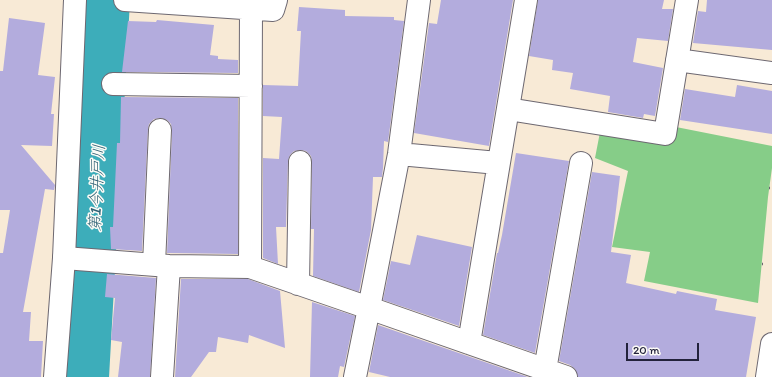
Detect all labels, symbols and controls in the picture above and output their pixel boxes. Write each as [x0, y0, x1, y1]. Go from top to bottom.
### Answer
water label: 第1今井戸川 [86, 144, 110, 232]
scale bar [628, 335, 701, 361]
text: 20 m [633, 343, 660, 357]

